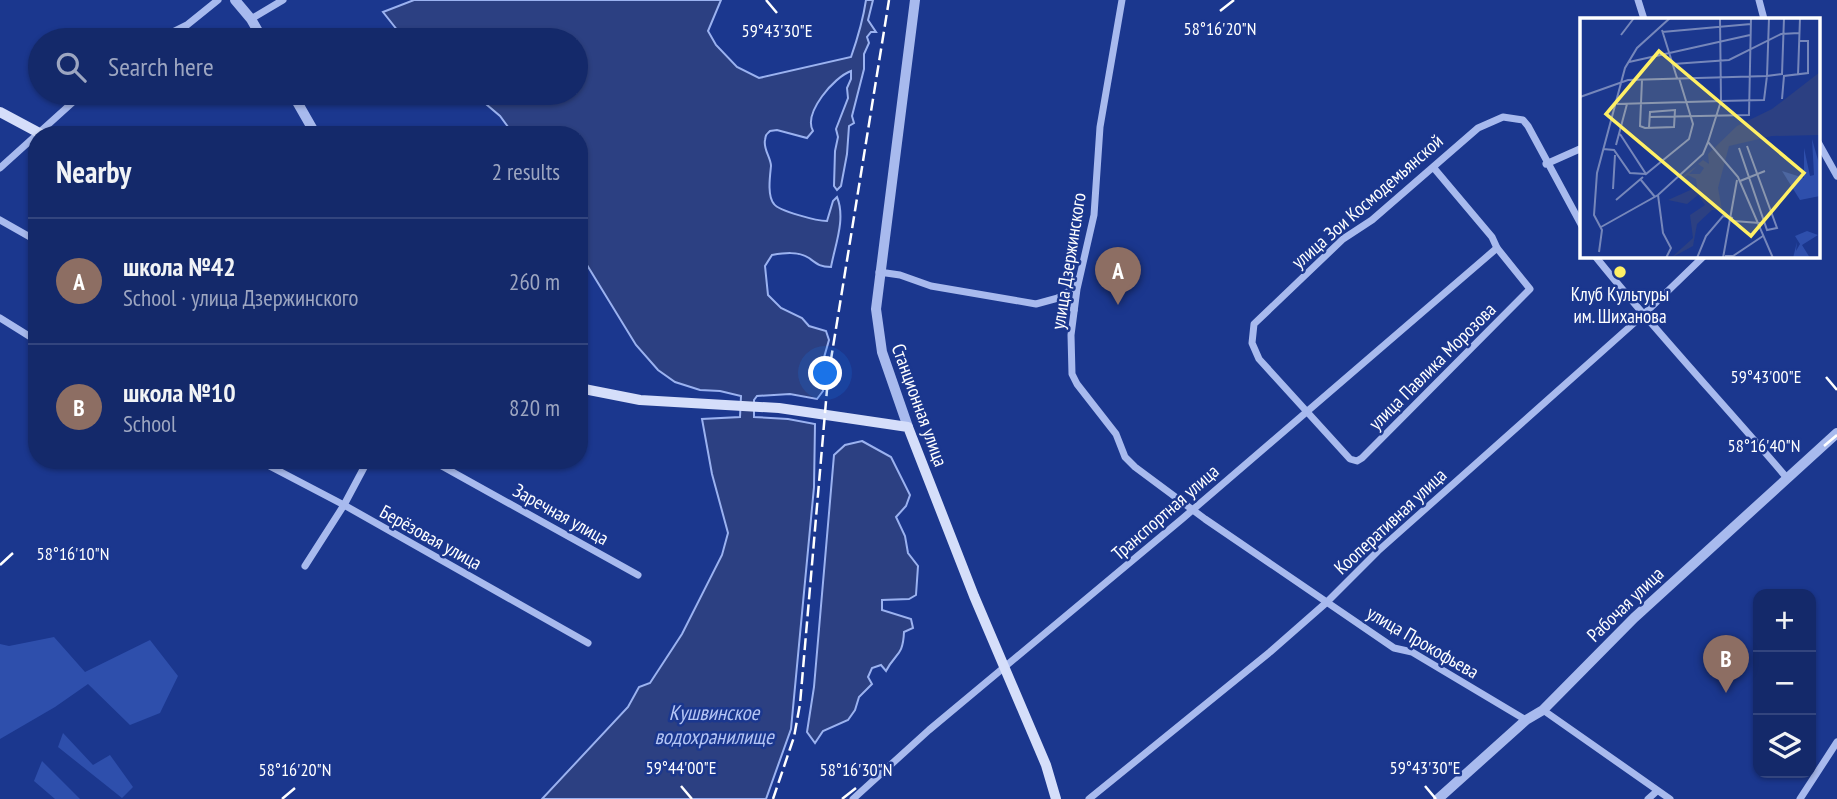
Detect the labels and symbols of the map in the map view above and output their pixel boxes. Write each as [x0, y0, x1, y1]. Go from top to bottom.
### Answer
text: 58°16'20"N [1184, 17, 1256, 40]
inset map [1580, 18, 1820, 257]
text: 59°43'30"E [742, 19, 812, 42]
street label: улица Зои Космодемьянской [1286, 129, 1448, 273]
street label: улица Дзержинского [1045, 191, 1091, 331]
pin: A [1095, 247, 1141, 305]
marker: Клуб Культуры им. Шиханова [1612, 264, 1628, 280]
place label: Клуб Культуры им. Шиханова [1571, 282, 1669, 328]
street label: улица Павлика Морозова [1363, 297, 1501, 435]
street label: Станционная улица [887, 340, 953, 470]
your location [808, 356, 842, 390]
text: 59°43'00"E [1731, 365, 1801, 388]
text: 58°16'40"N [1728, 434, 1800, 457]
street label: Транспортная улица [1106, 459, 1224, 565]
street label: Кооперативная улица [1329, 463, 1451, 579]
street label: Заречная улица [509, 478, 613, 550]
street label: Берёзовая улица [376, 499, 486, 575]
text: 58°16'10"N [37, 542, 109, 565]
street label: Рабочая улица [1582, 562, 1668, 646]
street label: улица Прокофьева [1363, 600, 1483, 684]
pin: B [1703, 635, 1749, 693]
water label: Кушвинское водохранилище [654, 699, 775, 750]
text: 59°44'00"E [646, 756, 716, 779]
text: 59°43'30"E [1390, 756, 1460, 779]
text: 58°16'20"N [259, 758, 331, 781]
text: 58°16'30"N [820, 758, 892, 781]

